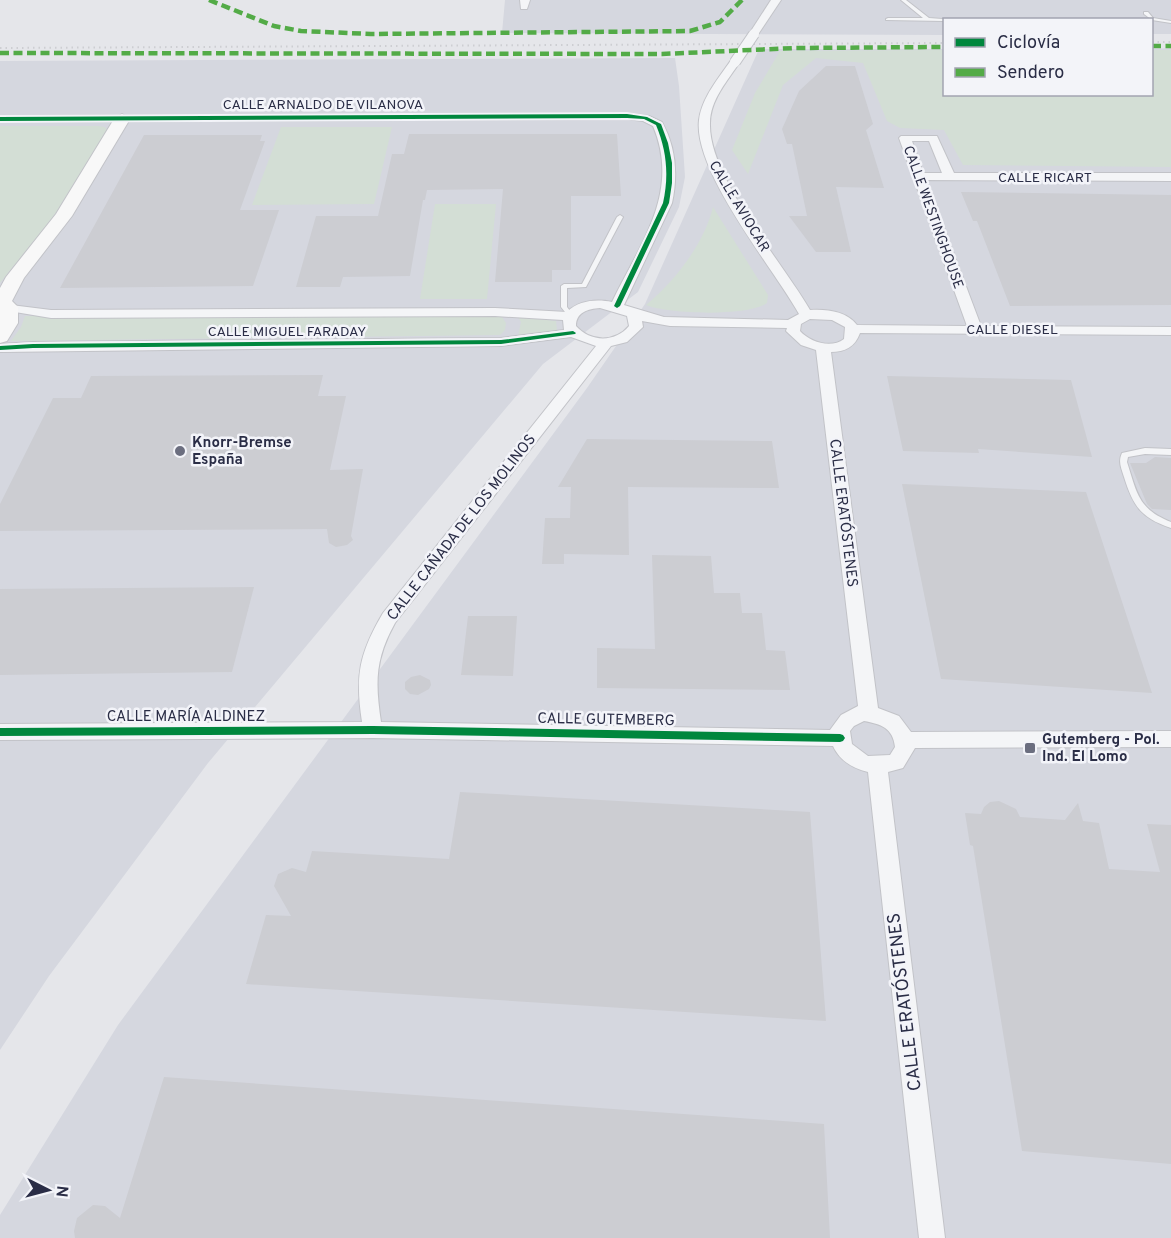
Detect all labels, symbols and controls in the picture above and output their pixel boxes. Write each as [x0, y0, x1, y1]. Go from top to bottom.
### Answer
legend [943, 18, 1153, 96]
text: Ciclovía [997, 32, 1060, 55]
text: Sendero [997, 62, 1064, 85]
street label: CALLE ARNALDO DE VILANOVA [223, 97, 423, 114]
street label: CALLE WESTINGHOUSE [899, 144, 966, 291]
street label: CALLE AVIOCAR [705, 158, 773, 256]
street label: CALLE RICART [998, 170, 1092, 187]
street label: CALLE DIESEL [966, 322, 1058, 339]
street label: CALLE MIGUEL FARADAY [208, 324, 366, 341]
street label: CALLE CAÑADA DE LOS MOLINOS [383, 430, 541, 625]
place label: Knorr-Bremse España [192, 434, 292, 470]
street label: CALLE ERATÓSTENES [824, 438, 863, 588]
marker: Knorr-Bremse España [173, 444, 187, 458]
street label: CALLE MARÍA ALDINEZ [107, 707, 265, 727]
street label: CALLE GUTEMBERG [537, 710, 675, 731]
place label: Gutemberg - Pol. Ind. El Lomo [1042, 731, 1160, 767]
marker: Gutemberg - Pol. Ind. El Lomo [1023, 741, 1037, 755]
street label: CALLE ERATÓSTENES [881, 912, 928, 1092]
north arrow [18, 1160, 78, 1220]
text: N [50, 1185, 71, 1198]

